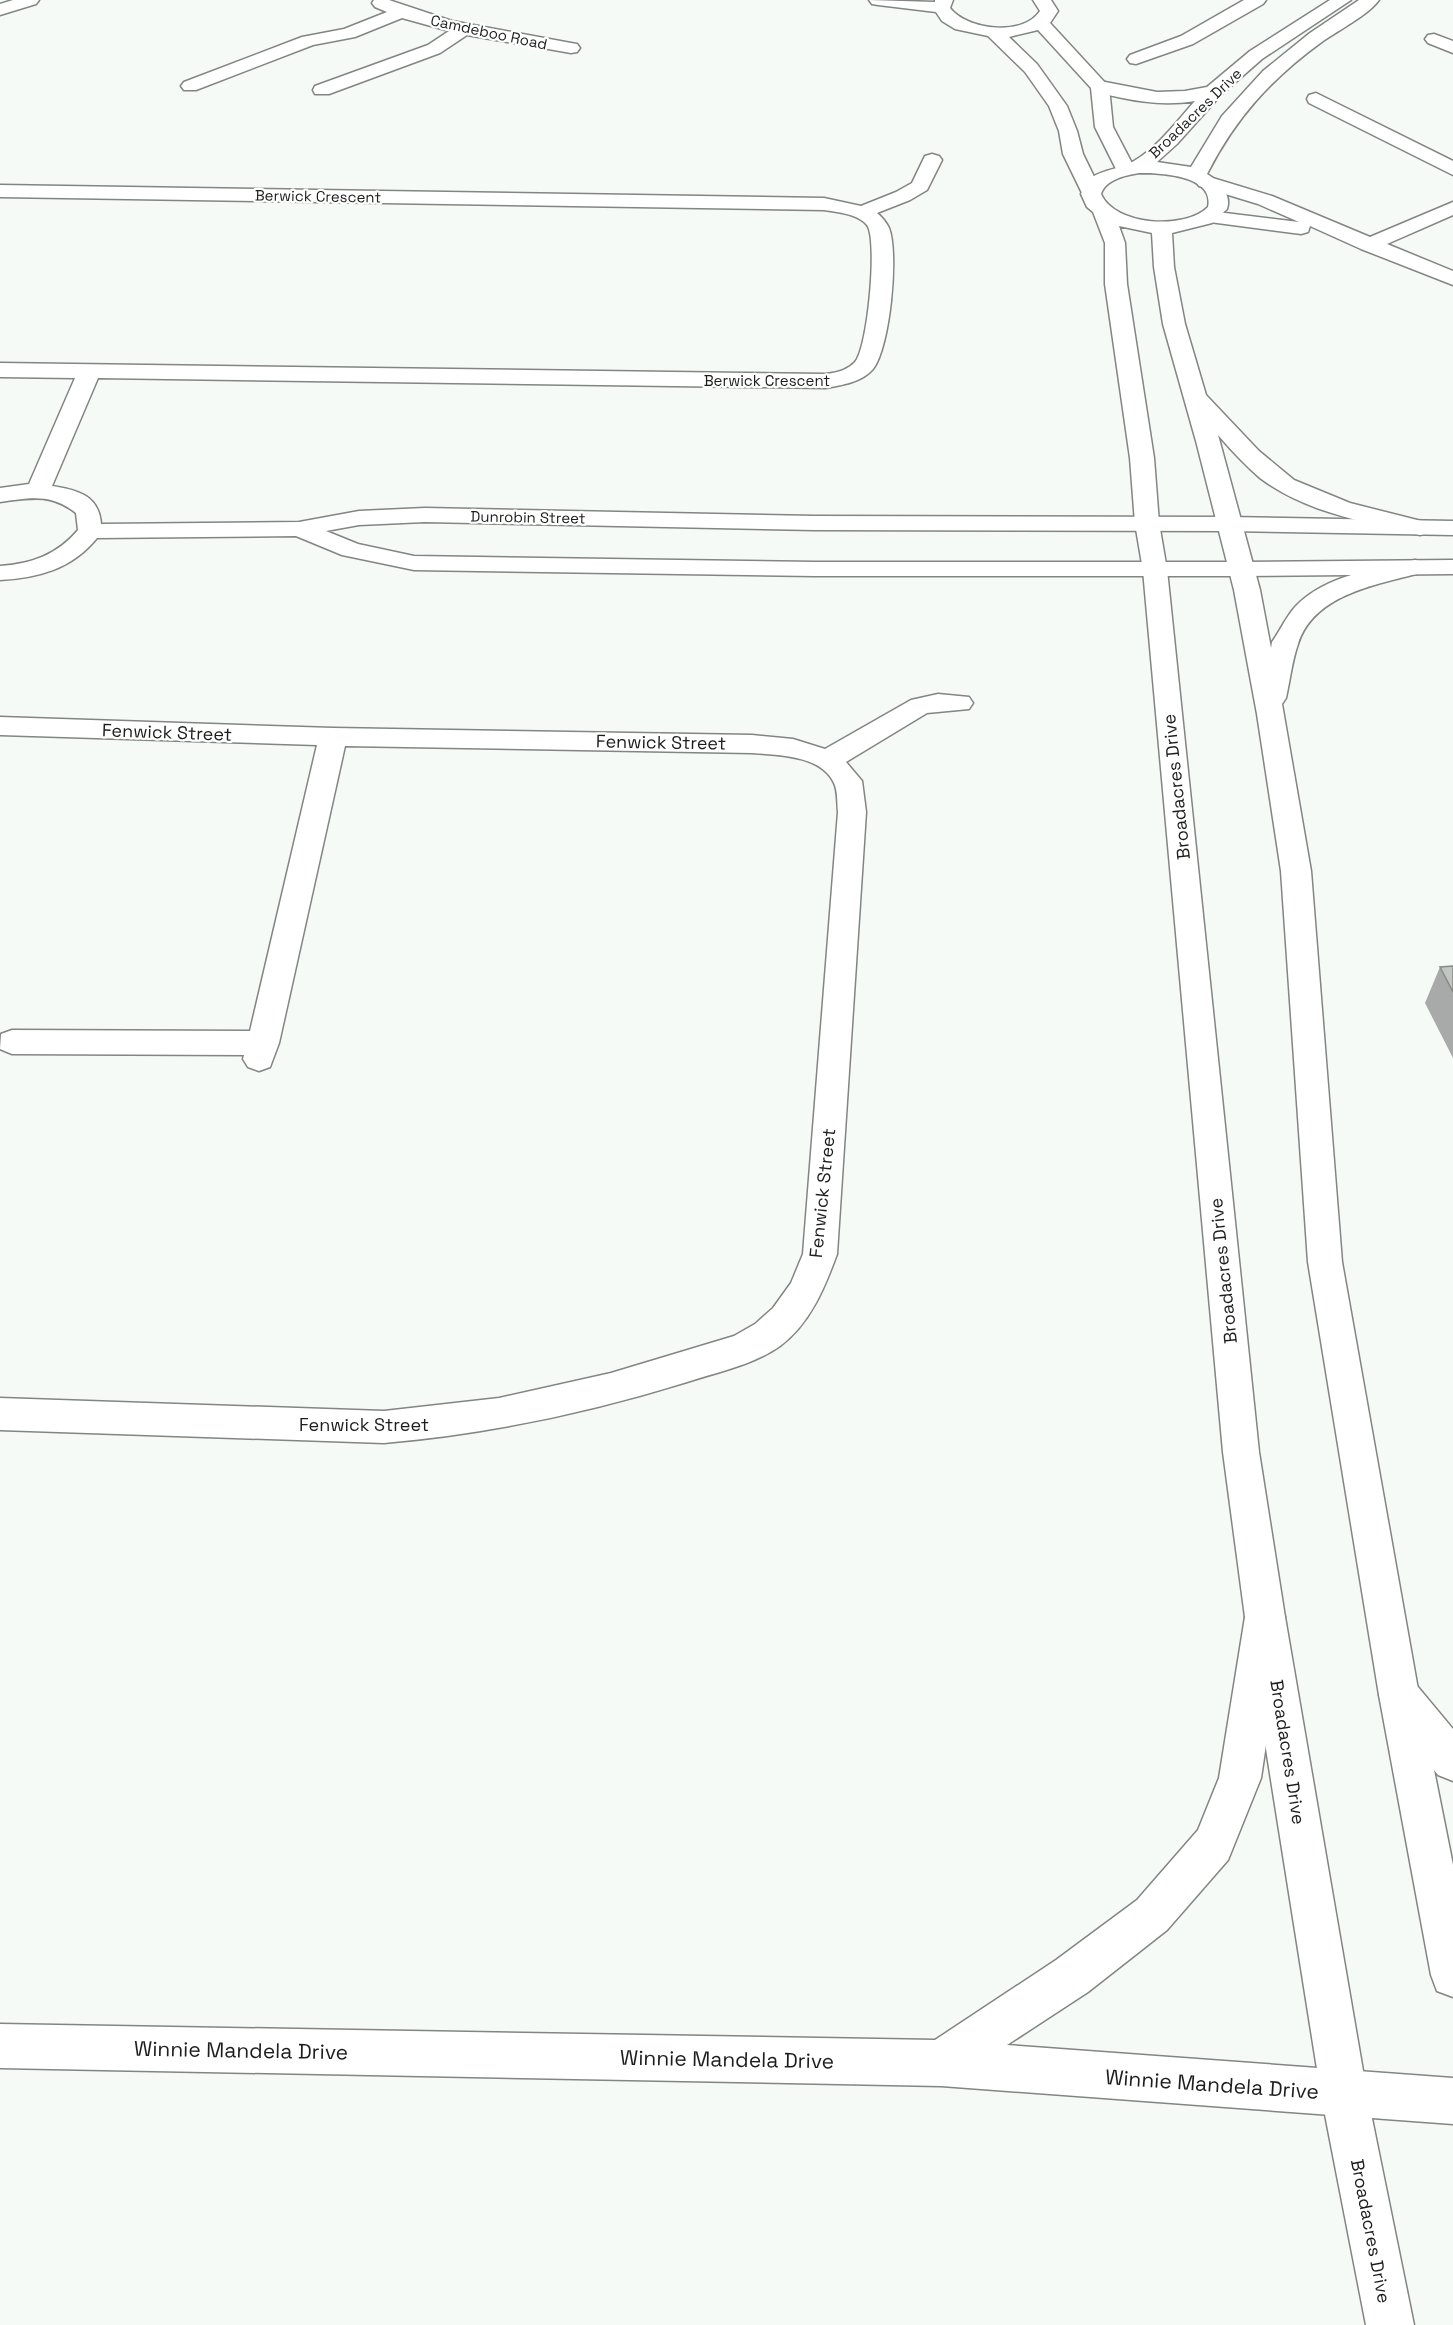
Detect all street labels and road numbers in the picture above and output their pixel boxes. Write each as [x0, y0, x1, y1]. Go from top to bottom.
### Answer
street label: Camdeboo Road [429, 10, 549, 54]
street label: Broadacres Drive [1145, 64, 1246, 162]
street label: Berwick Crescent [255, 185, 382, 207]
street label: Berwick Crescent [704, 371, 830, 390]
street label: Dunrobin Street [470, 506, 586, 528]
street label: Broadacres Drive [1157, 713, 1195, 861]
street label: Fenwick Street [102, 718, 232, 746]
street label: Fenwick Street [596, 729, 726, 755]
street label: Fenwick Street [804, 1127, 840, 1259]
street label: Broadacres Drive [1204, 1197, 1242, 1345]
street label: Fenwick Street [299, 1413, 429, 1436]
street label: Broadacres Drive [1265, 1678, 1311, 1826]
street label: Winnie Mandela Drive [134, 2035, 348, 2065]
street label: Winnie Mandela Drive [620, 2044, 834, 2074]
street label: Winnie Mandela Drive [1104, 2063, 1320, 2105]
street label: Broadacres Drive [1346, 2157, 1396, 2305]

